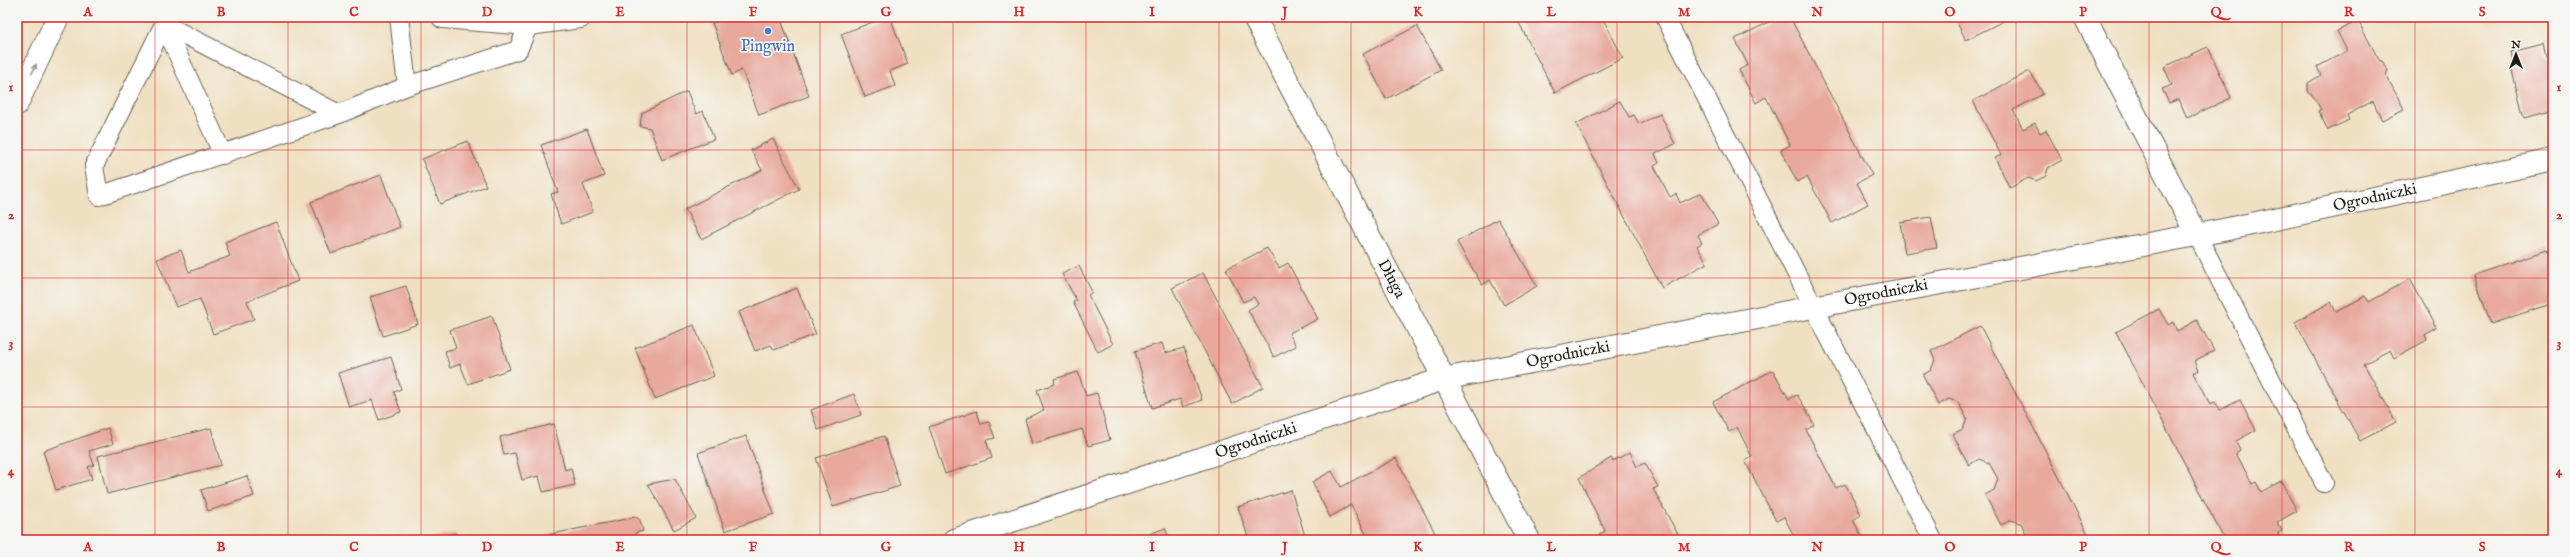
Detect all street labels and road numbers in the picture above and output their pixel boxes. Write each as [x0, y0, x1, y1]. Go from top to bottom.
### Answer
street label: Ogrodniczki [2331, 179, 2419, 217]
street label: Długa [1373, 256, 1410, 302]
street label: Ogrodniczki [1842, 275, 1930, 311]
street label: Ogrodniczki [1524, 337, 1612, 373]
street label: Ogrodniczki [1213, 418, 1299, 464]

